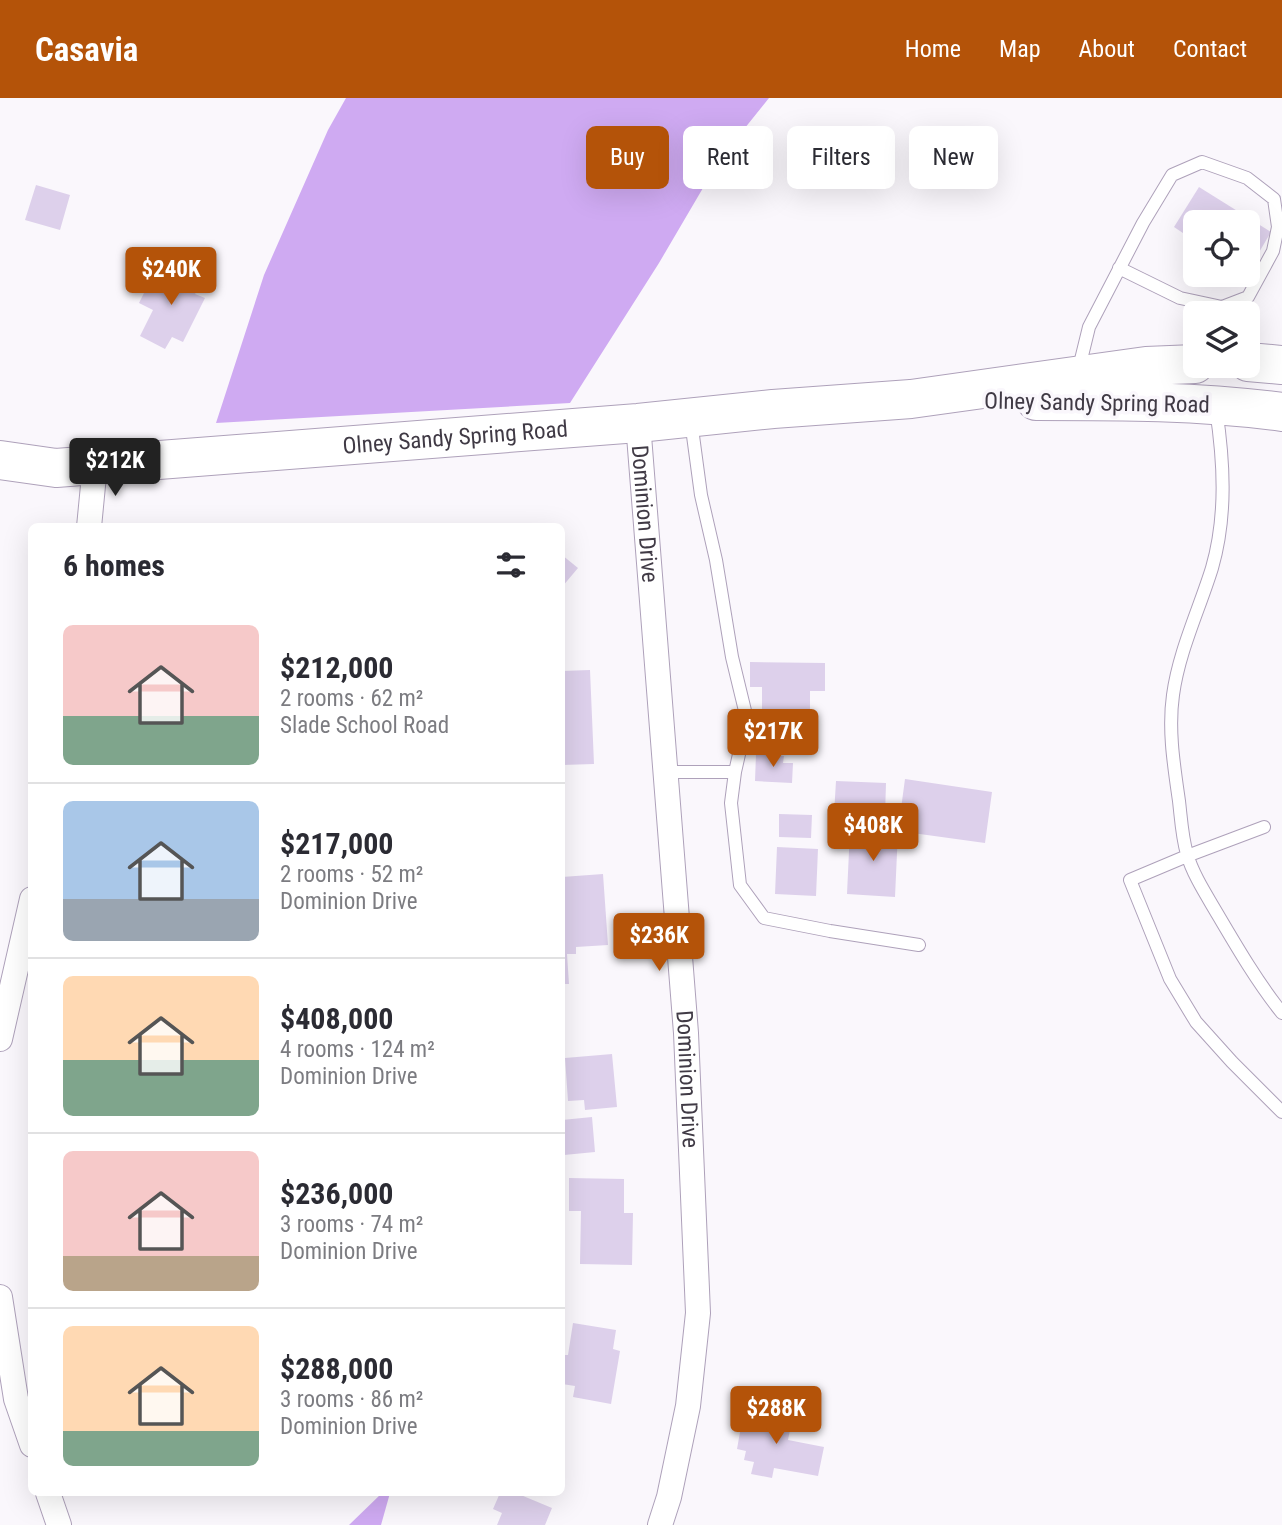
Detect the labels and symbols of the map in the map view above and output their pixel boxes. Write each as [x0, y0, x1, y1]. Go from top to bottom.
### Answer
pin: $240K [122, 248, 220, 307]
street label: Olney Sandy Spring Road [984, 388, 1210, 418]
street label: Olney Sandy Spring Road [342, 415, 569, 459]
pin: $212K [66, 438, 164, 498]
street label: Dominion Drive [626, 444, 664, 583]
pin: $217K [724, 710, 822, 769]
pin: $408K [824, 804, 922, 863]
pin: $236K [610, 914, 708, 973]
street label: Dominion Drive [671, 1009, 704, 1148]
pin: $288K [727, 1386, 825, 1446]

